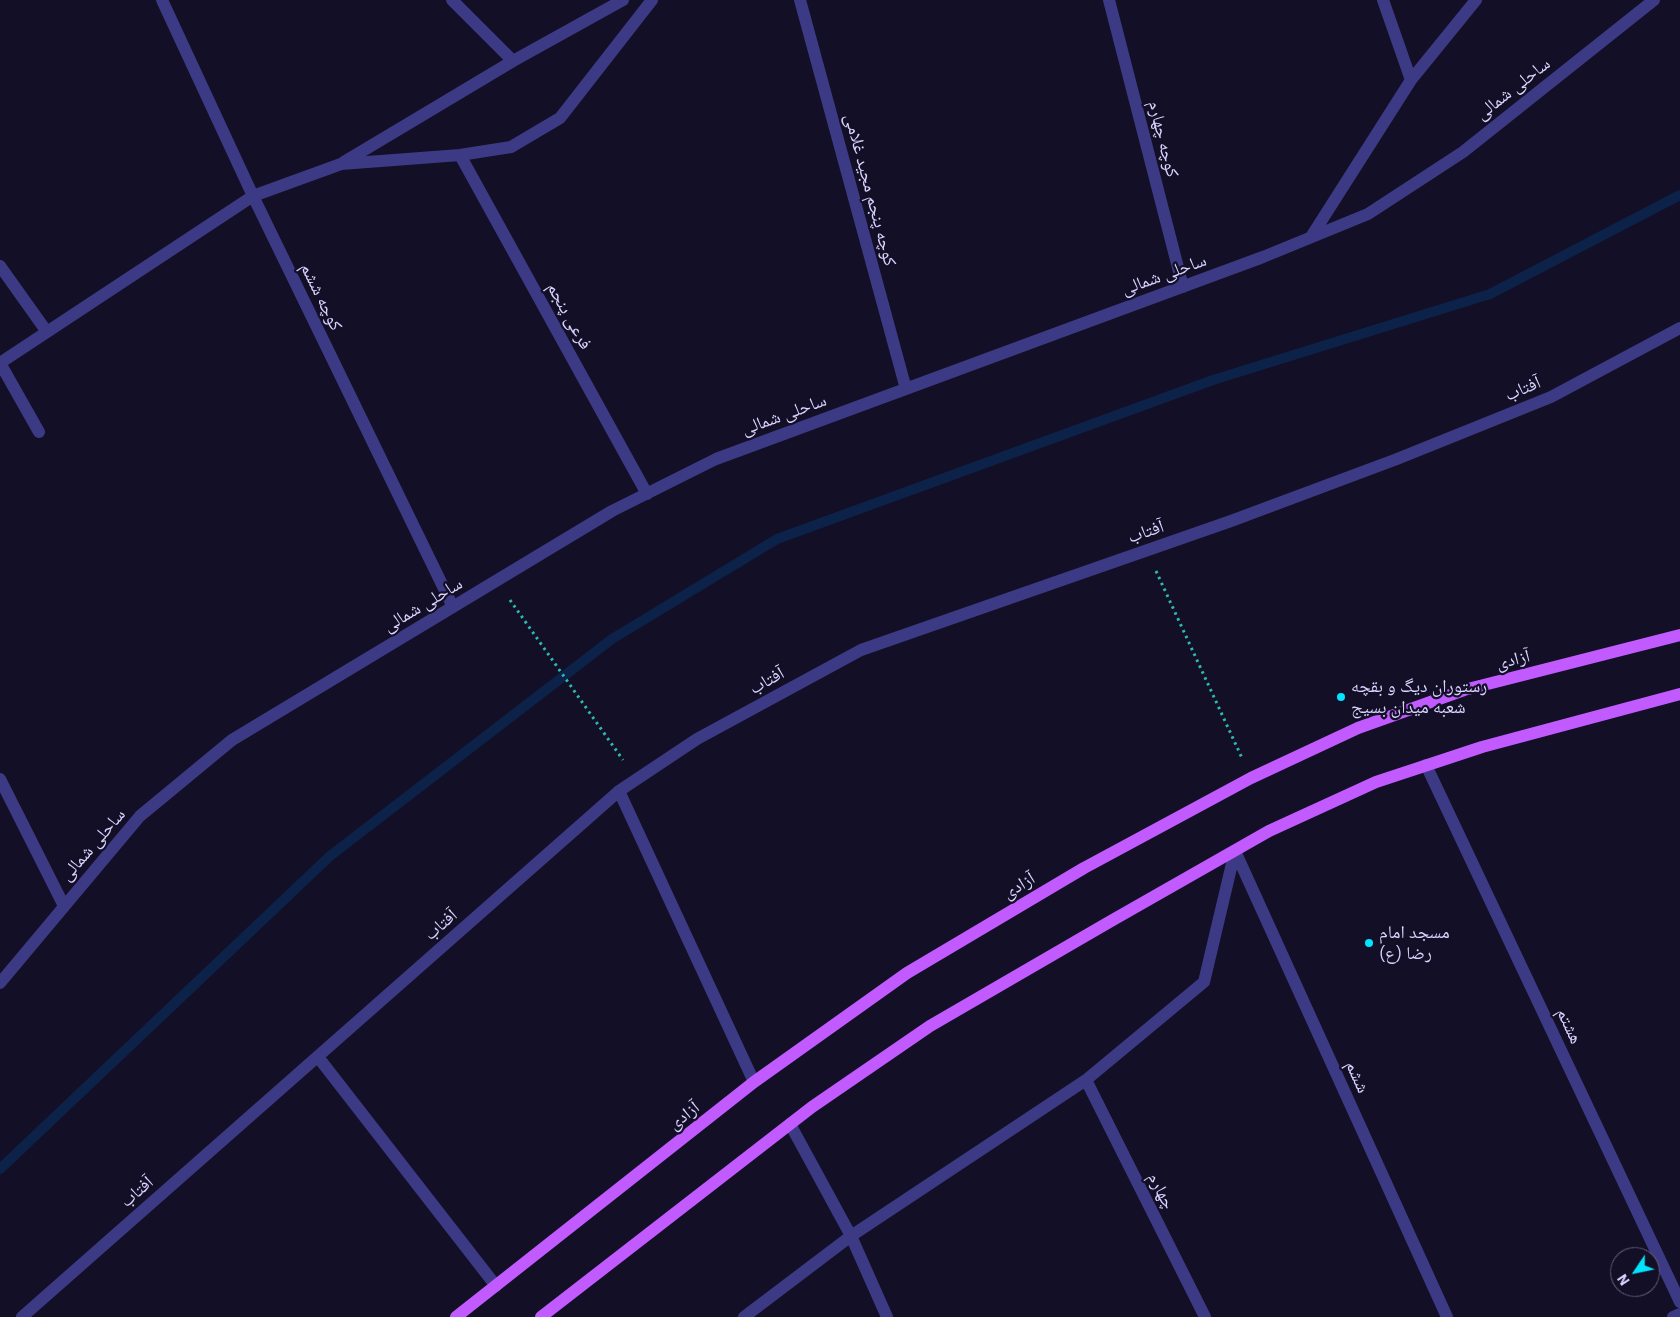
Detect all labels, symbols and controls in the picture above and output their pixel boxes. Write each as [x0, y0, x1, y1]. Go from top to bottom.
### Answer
street label: ساحلی شمالی [1471, 53, 1555, 125]
street label: کوچه چهارم [1143, 98, 1183, 180]
street label: کوچه پنجم مجید غلامی [839, 111, 901, 269]
street label: ساحلی شمالی [1119, 250, 1209, 300]
street label: کوچه ششم [295, 259, 347, 335]
street label: فرعی پنجم [542, 279, 596, 353]
street label: آفتاب [1502, 372, 1544, 406]
street label: ساحلی شمالی [739, 390, 829, 440]
street label: آفتاب [1125, 516, 1167, 548]
street label: ساحلی شمالی [379, 573, 467, 637]
street label: آزادی [1494, 645, 1532, 675]
street label: آفتاب [746, 663, 788, 699]
place label: رستوران دیگ و بقچه شعبه میدان بسیج [1351, 676, 1487, 719]
marker: رستوران دیگ و بقچه شعبه میدان بسیج [1335, 691, 1347, 703]
street label: ساحلی شمالی [56, 804, 130, 886]
street label: آزادی [999, 868, 1039, 904]
street label: آفتاب [420, 905, 462, 945]
place label: مسجد امام رضا (ع) [1379, 922, 1450, 964]
marker: مسجد امام رضا (ع) [1363, 937, 1375, 949]
street label: هشتم [1551, 1005, 1587, 1047]
street label: ششم [1340, 1057, 1374, 1097]
street label: آزادی [664, 1097, 704, 1135]
street label: چهارم [1143, 1169, 1179, 1213]
street label: آفتاب [116, 1172, 158, 1212]
north arrow [1610, 1247, 1660, 1297]
text: N [1613, 1271, 1634, 1289]

